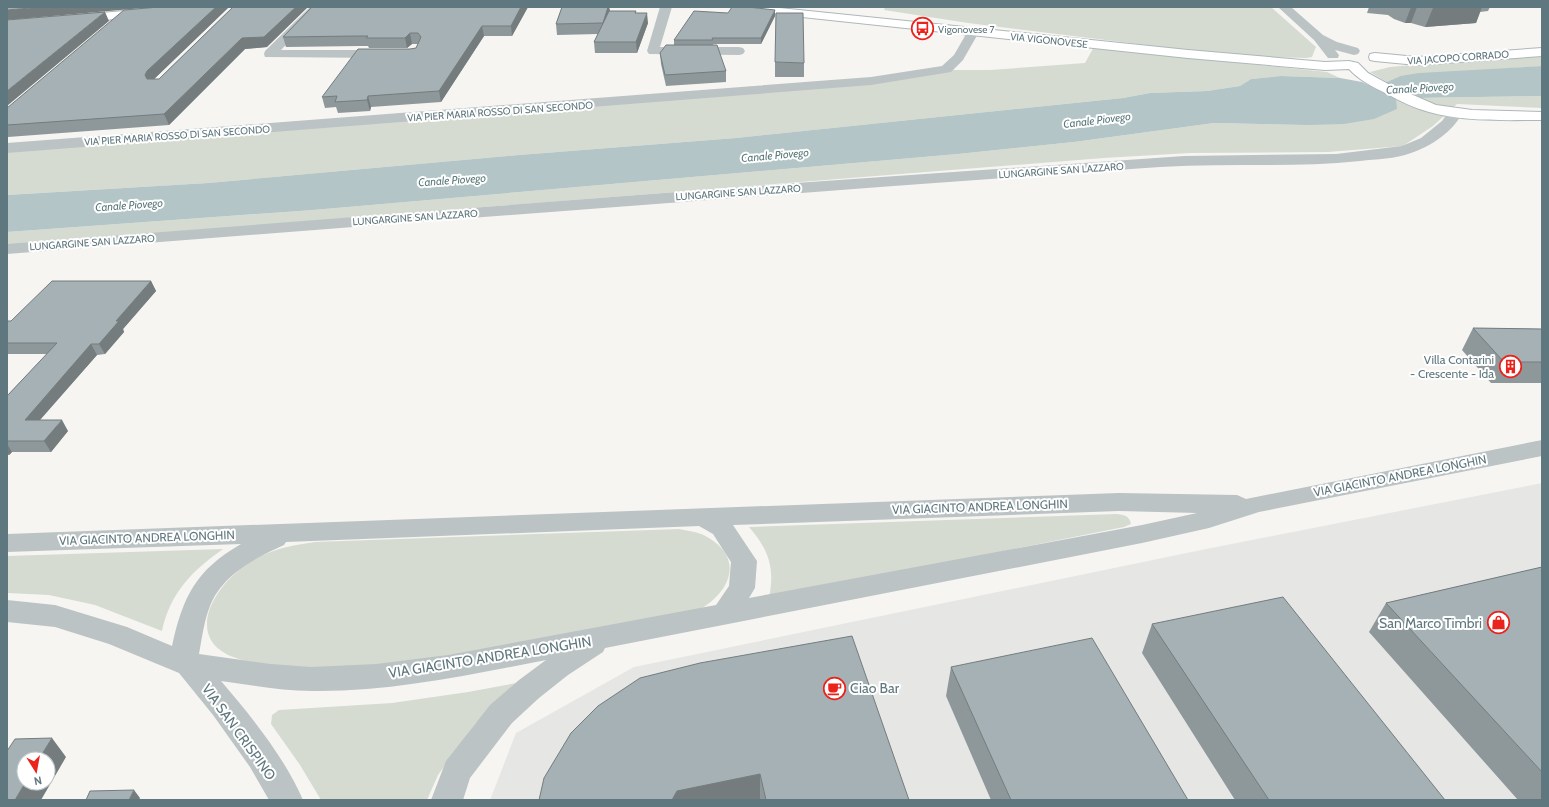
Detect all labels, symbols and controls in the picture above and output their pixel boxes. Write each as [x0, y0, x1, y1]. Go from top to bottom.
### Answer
bus stop icon: Vigonovese 7 [910, 16, 936, 42]
place label: Vigonovese 7 [938, 23, 995, 36]
street label: VIA VIGONOVESE [1010, 30, 1089, 51]
street label: VIA JACOPO CORRADO [1407, 47, 1510, 68]
water label: Canale Piovego [1386, 79, 1455, 97]
street label: VIA PIER MARIA ROSSO DI SAN SECONDO [407, 99, 594, 124]
water label: Canale Piovego [1062, 109, 1132, 131]
street label: VIA PIER MARIA ROSSO DI SAN SECONDO [84, 123, 271, 148]
water label: Canale Piovego [741, 145, 810, 165]
street label: LUNGARGINE SAN LAZZARO [998, 160, 1124, 181]
water label: Canale Piovego [418, 171, 487, 189]
street label: LUNGARGINE SAN LAZZARO [675, 182, 801, 203]
water label: Canale Piovego [95, 196, 164, 214]
street label: LUNGARGINE SAN LAZZARO [352, 207, 478, 228]
street label: LUNGARGINE SAN LAZZARO [29, 232, 155, 253]
place label: Villa Contarini - Crescente - Ida [1410, 352, 1494, 381]
building icon: Villa Contarini - Crescente - Ida [1497, 354, 1523, 380]
street label: VIA GIACINTO ANDREA LONGHIN [1312, 451, 1488, 500]
street label: VIA GIACINTO ANDREA LONGHIN [892, 496, 1068, 517]
street label: VIA GIACINTO ANDREA LONGHIN [59, 527, 235, 548]
shop icon: San Marco Timbri [1485, 610, 1511, 636]
place label: San Marco Timbri [1379, 614, 1482, 632]
street label: VIA GIACINTO ANDREA LONGHIN [387, 632, 593, 682]
cafe icon: Ciao Bar [822, 675, 848, 701]
place label: Ciao Bar [850, 679, 900, 697]
street label: VIA SAN CRISPINO [198, 680, 280, 784]
north arrow [16, 751, 56, 791]
text: N [33, 773, 43, 788]

